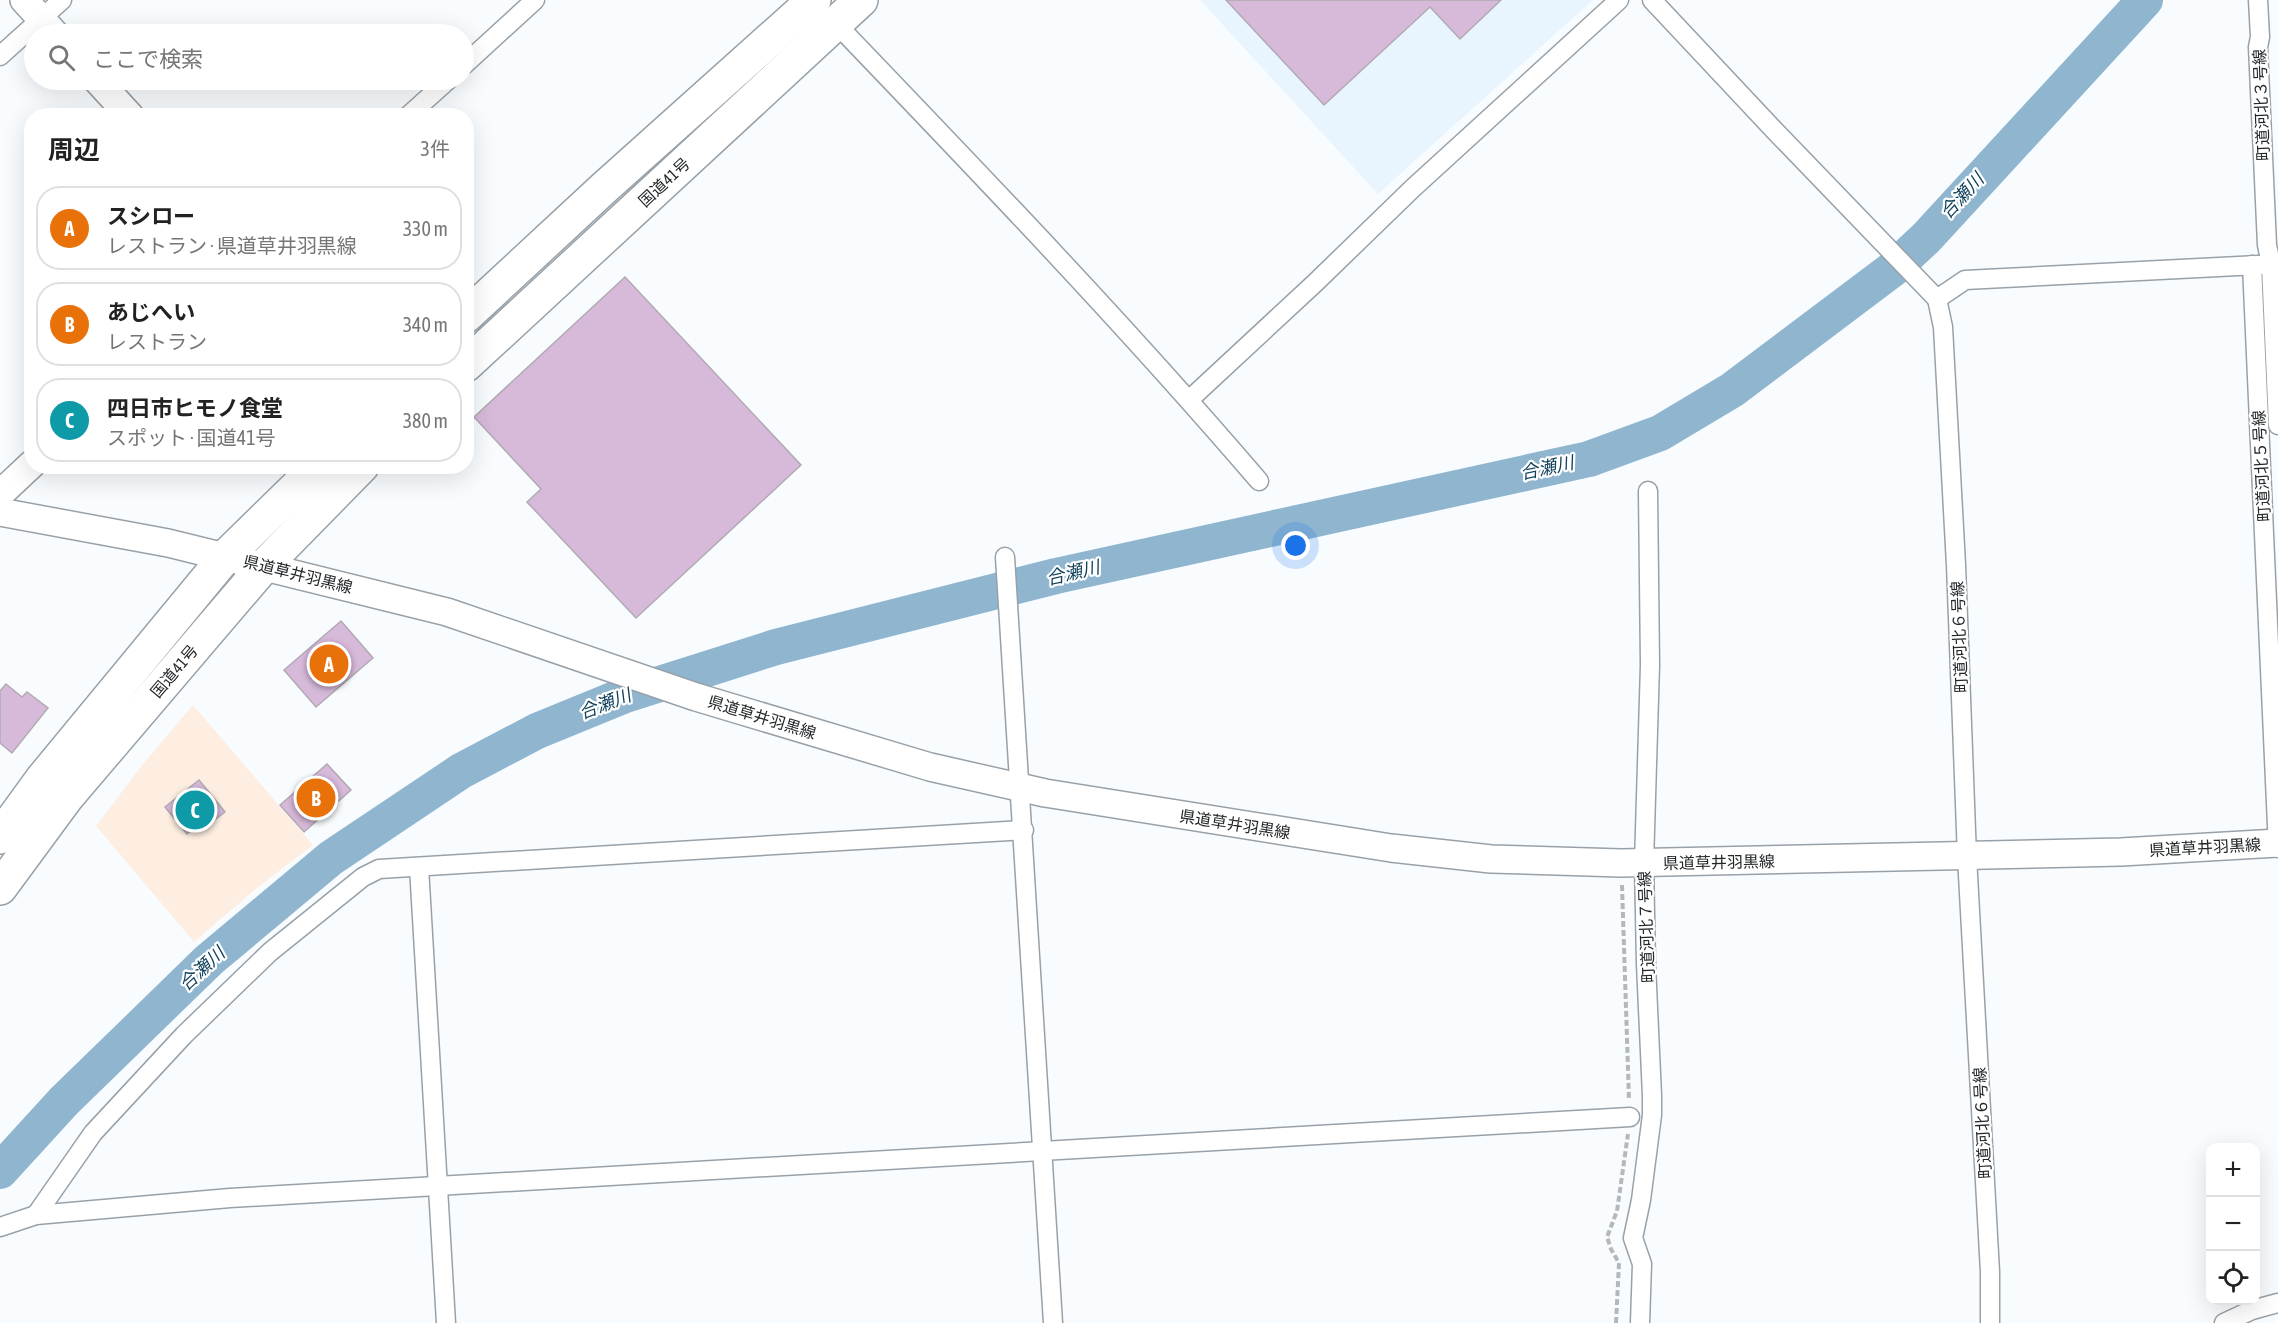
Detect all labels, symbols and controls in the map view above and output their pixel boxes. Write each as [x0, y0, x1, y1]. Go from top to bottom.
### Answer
search box [24, 24, 474, 90]
icon: search [45, 41, 78, 74]
text: ここで検索 [93, 46, 203, 72]
street label: 町道河北３号線 [2250, 49, 2272, 161]
text: 周辺 [48, 135, 100, 165]
text: 3件 [421, 137, 450, 160]
street label: 国道41号 [635, 154, 693, 210]
water label: 合瀬川 [1936, 167, 1989, 223]
text: スシロー [107, 203, 195, 229]
text: A [65, 217, 74, 240]
text: 330 m [403, 217, 448, 240]
text: レストラン · 県道草井羽黒線 [107, 234, 357, 257]
text: あじへい [107, 299, 195, 325]
text: B [65, 313, 74, 336]
text: 340 m [403, 313, 448, 336]
text: レストラン [107, 330, 207, 353]
text: 四日市ヒモノ食堂 [107, 395, 283, 421]
text: C [65, 409, 74, 432]
text: 380 m [403, 409, 448, 432]
street label: 町道河北５号線 [2249, 410, 2273, 522]
text: スポット · 国道41号 [107, 426, 276, 449]
water label: 合瀬川 [1518, 451, 1577, 483]
your location [1281, 531, 1310, 560]
street label: 県道草井羽黒線 [241, 552, 355, 596]
water label: 合瀬川 [1044, 556, 1104, 589]
street label: 町道河北６号線 [1948, 581, 1970, 693]
street label: 国道41号 [147, 641, 201, 701]
pin: A [310, 642, 348, 686]
water label: 合瀬川 [576, 683, 636, 723]
street label: 県道草井羽黒線 [706, 692, 818, 742]
pin: B [296, 776, 336, 820]
pin: C [176, 788, 214, 832]
street label: 県道草井羽黒線 [1178, 806, 1292, 842]
street label: 県道草井羽黒線 [2149, 835, 2261, 859]
street label: 県道草井羽黒線 [1663, 852, 1775, 872]
street label: 町道河北７号線 [1635, 871, 1657, 983]
water label: 合瀬川 [175, 941, 230, 995]
street label: 町道河北６号線 [1970, 1067, 1994, 1179]
map controls [2206, 1143, 2260, 1305]
button: + [2206, 1143, 2260, 1197]
button: − [2206, 1197, 2260, 1251]
button: locate [2206, 1251, 2260, 1305]

